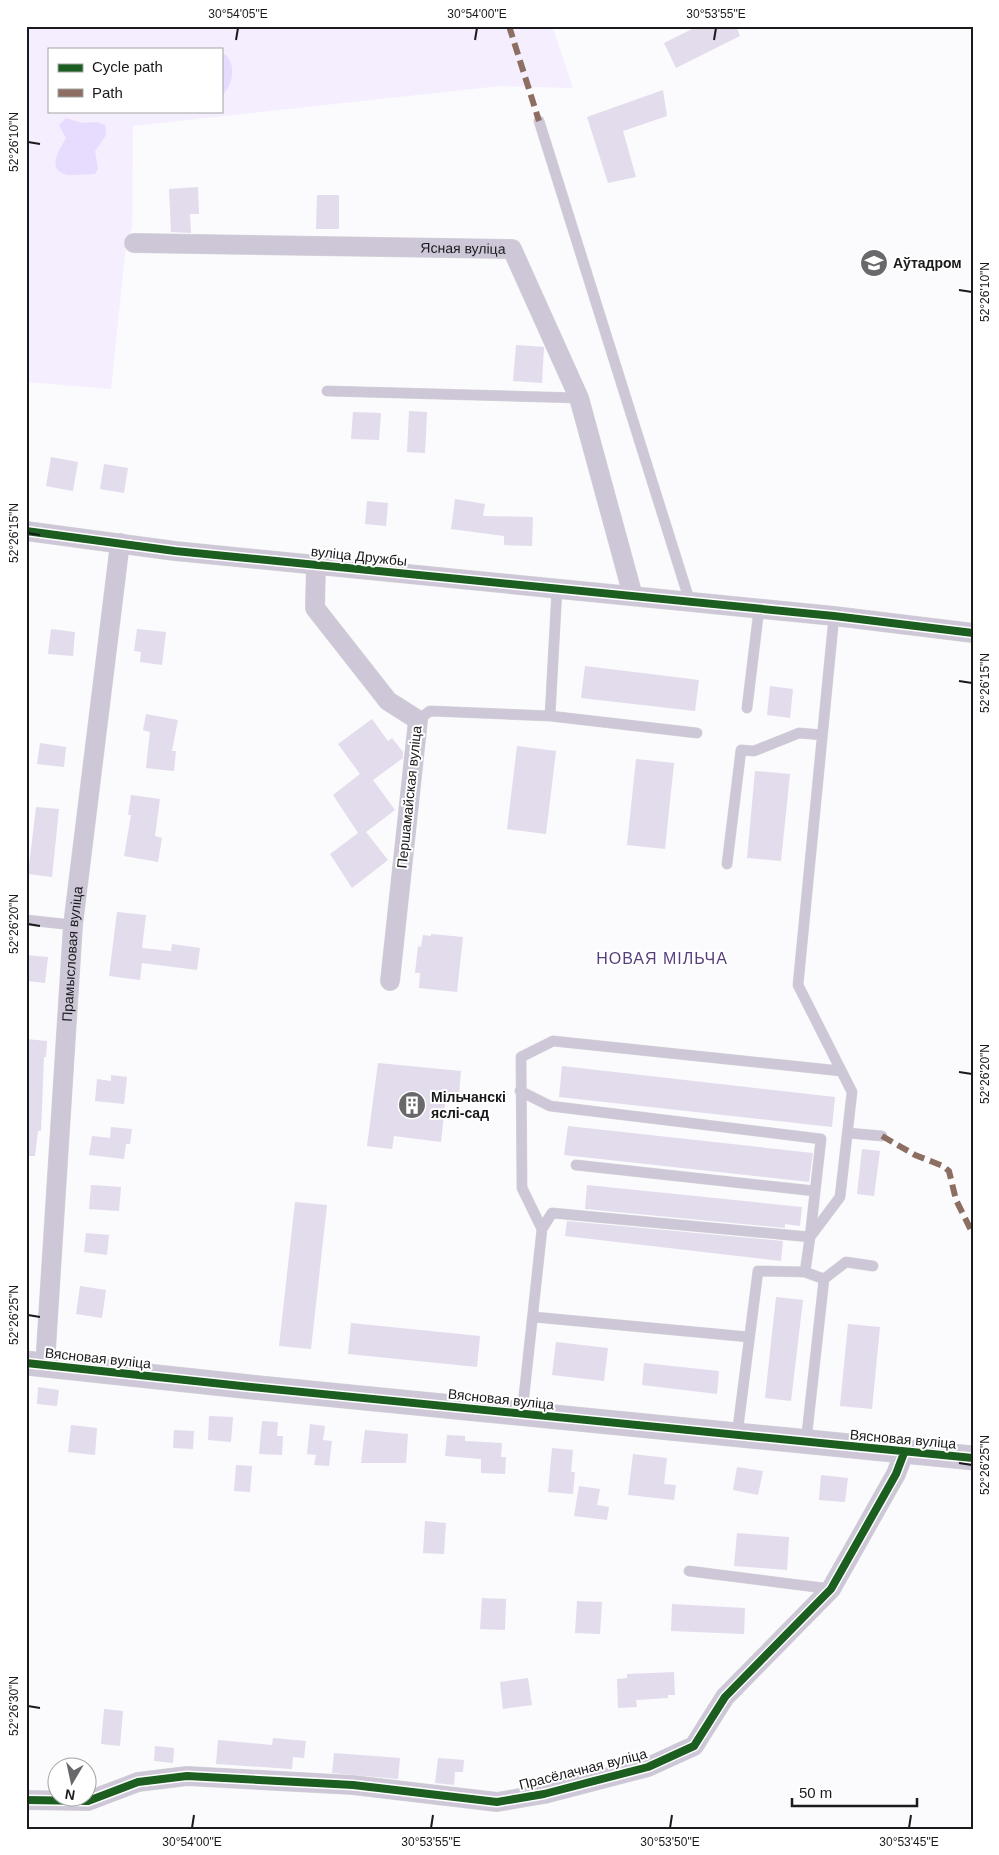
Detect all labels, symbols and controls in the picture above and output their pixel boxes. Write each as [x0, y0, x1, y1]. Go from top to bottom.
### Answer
text: 30°54'05"E [208, 7, 268, 21]
text: 30°54'00"E [447, 7, 507, 21]
text: 30°53'55"E [686, 7, 746, 21]
legend [48, 48, 222, 112]
text: Cycle path [92, 58, 163, 75]
text: Path [92, 84, 123, 101]
text: 52°26'10"N [7, 112, 21, 172]
street label: Ясная вуліца [420, 240, 506, 257]
school or university icon: Аўтадром [859, 248, 889, 278]
place label: Аўтадром [893, 255, 962, 271]
text: 52°26'10"N [978, 262, 992, 322]
text: 52°26'15"N [7, 503, 21, 563]
street label: вуліца Дружбы [310, 543, 408, 569]
text: 52°26'15"N [978, 653, 992, 713]
street label: Першамайская вуліца [394, 725, 424, 869]
street label: Прамысловая вуліца [59, 885, 86, 1022]
text: 52°26'20"N [7, 894, 21, 954]
district label: НОВАЯ МІЛЬЧА [596, 950, 728, 967]
text: 52°26'20"N [978, 1044, 992, 1104]
place label: Мільчанскі яслі-сад [431, 1089, 506, 1121]
building icon: Мільчанскі яслі-сад [397, 1090, 427, 1120]
text: 52°26'25"N [7, 1285, 21, 1345]
street label: Вясновая вуліца [44, 1344, 152, 1372]
street label: Вясновая вуліца [447, 1385, 555, 1413]
street label: Вясновая вуліца [849, 1426, 957, 1452]
text: 52°26'25"N [978, 1435, 992, 1495]
text: 52°26'30"N [7, 1676, 21, 1736]
street label: Прасёлачная вуліца [517, 1745, 649, 1793]
north arrow [48, 1758, 98, 1808]
scale bar [792, 1775, 916, 1807]
text: 50 m [799, 1784, 832, 1801]
text: N [64, 1786, 76, 1804]
text: 30°54'00"E [162, 1835, 222, 1849]
text: 30°53'55"E [401, 1835, 461, 1849]
text: 30°53'50"E [640, 1835, 700, 1849]
text: 30°53'45"E [879, 1835, 939, 1849]

